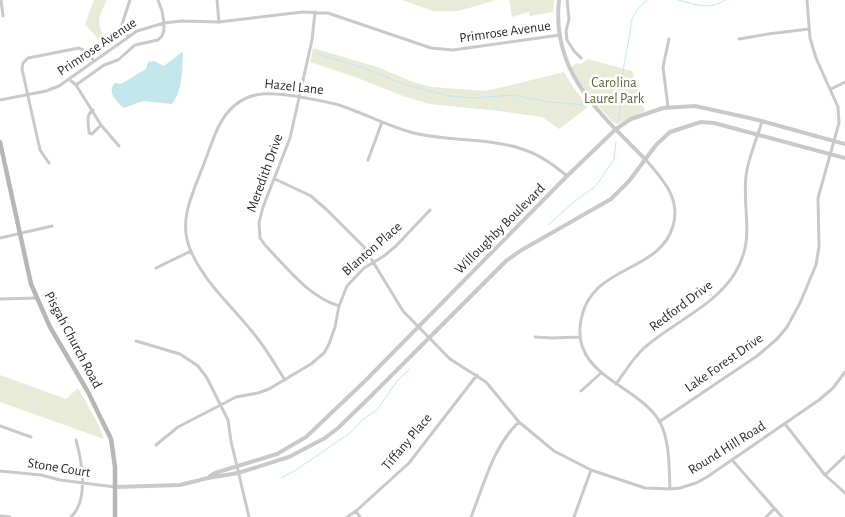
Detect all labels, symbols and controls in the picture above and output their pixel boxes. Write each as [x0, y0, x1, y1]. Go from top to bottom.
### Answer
street label: Primrose Avenue [55, 15, 139, 79]
street label: Primrose Avenue [458, 19, 552, 45]
park label: Carolina Laurel Park [584, 76, 645, 106]
street label: Hazel Lane [264, 77, 324, 97]
street label: Meredith Drive [244, 132, 286, 214]
street label: Willoughby Boulevard [452, 181, 548, 277]
street label: Blanton Place [339, 219, 405, 279]
street label: Redford Drive [647, 278, 715, 334]
street label: Pisgah Church Road [42, 289, 104, 391]
street label: Lake Forest Drive [682, 331, 766, 395]
street label: Tiffany Place [379, 411, 435, 473]
street label: Round Hill Road [686, 419, 768, 477]
street label: Stone Court [27, 456, 92, 480]

